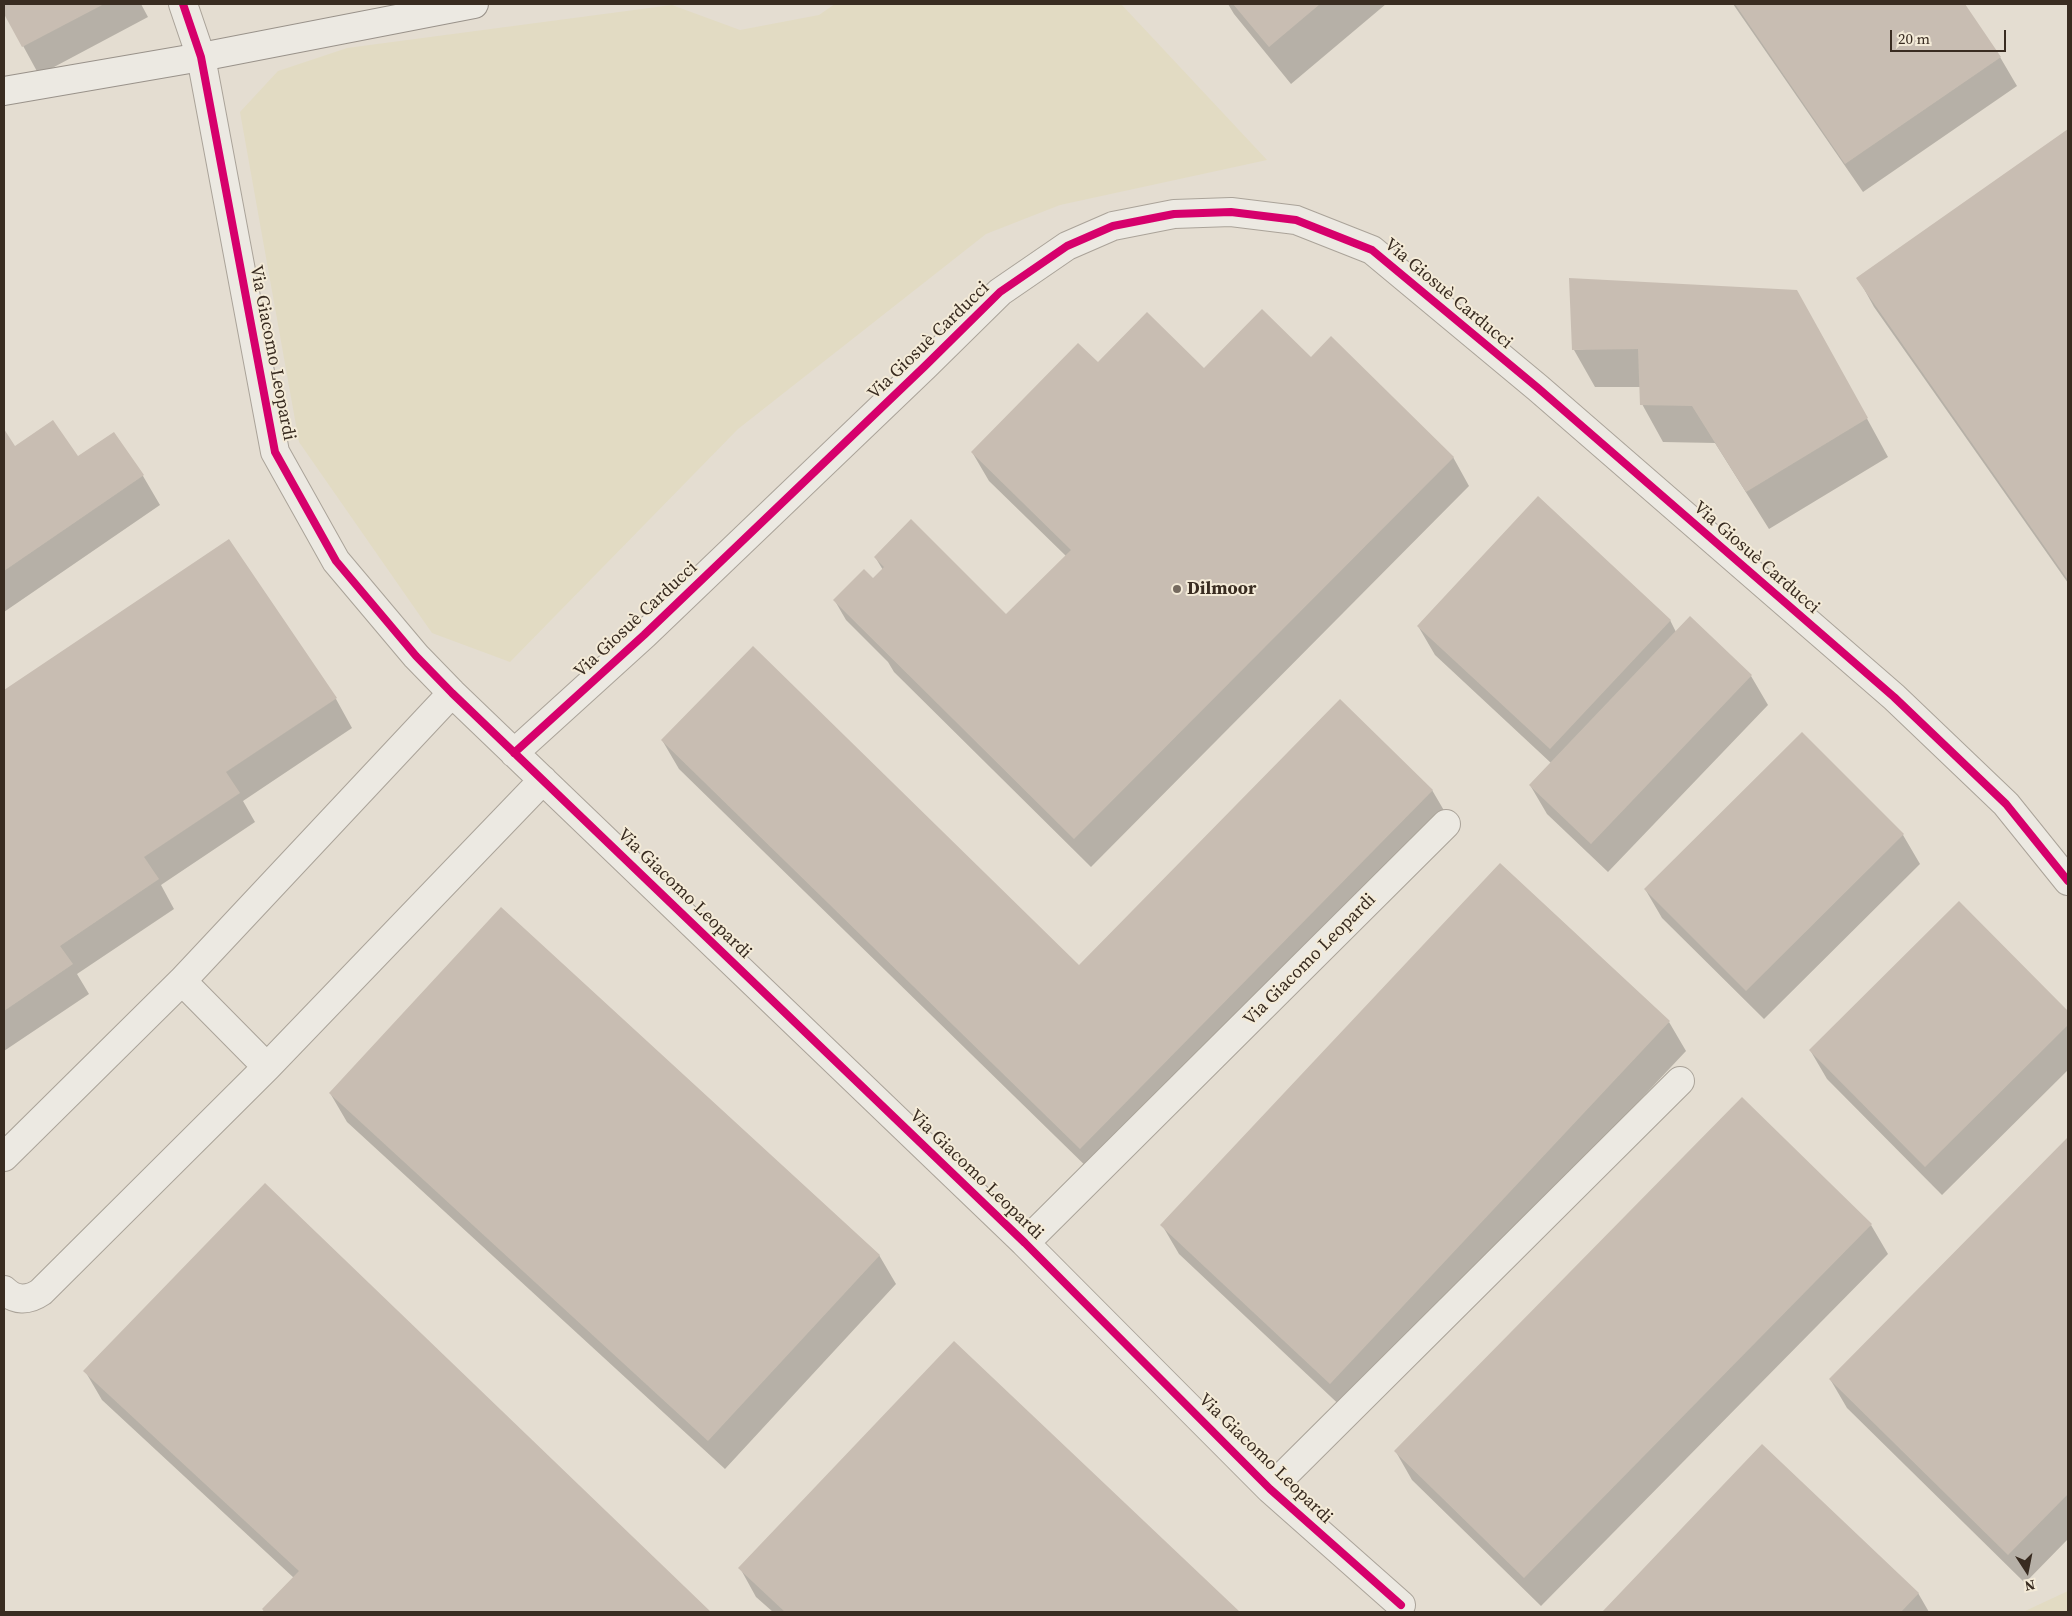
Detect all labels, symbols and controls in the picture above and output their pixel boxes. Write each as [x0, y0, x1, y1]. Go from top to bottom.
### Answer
scale bar [1892, 20, 2008, 52]
text: 20 m [1898, 28, 1930, 49]
street label: Via Giosuè Carducci [1380, 234, 1516, 354]
street label: Via Giacomo Leopardi [244, 263, 300, 443]
street label: Via Giosuè Carducci [864, 277, 994, 405]
street label: Via Giosuè Carducci [1688, 497, 1824, 619]
street label: Via Giosuè Carducci [570, 557, 702, 683]
place label: Dilmoor [1187, 578, 1256, 600]
marker: Dilmoor [1171, 583, 1183, 595]
street label: Via Giacomo Leopardi [612, 824, 756, 964]
street label: Via Giacomo Leopardi [1239, 889, 1381, 1031]
street label: Via Giacomo Leopardi [904, 1105, 1048, 1245]
street label: Via Giacomo Leopardi [1193, 1389, 1337, 1529]
north arrow [2002, 1546, 2052, 1596]
text: N [2023, 1575, 2037, 1597]

